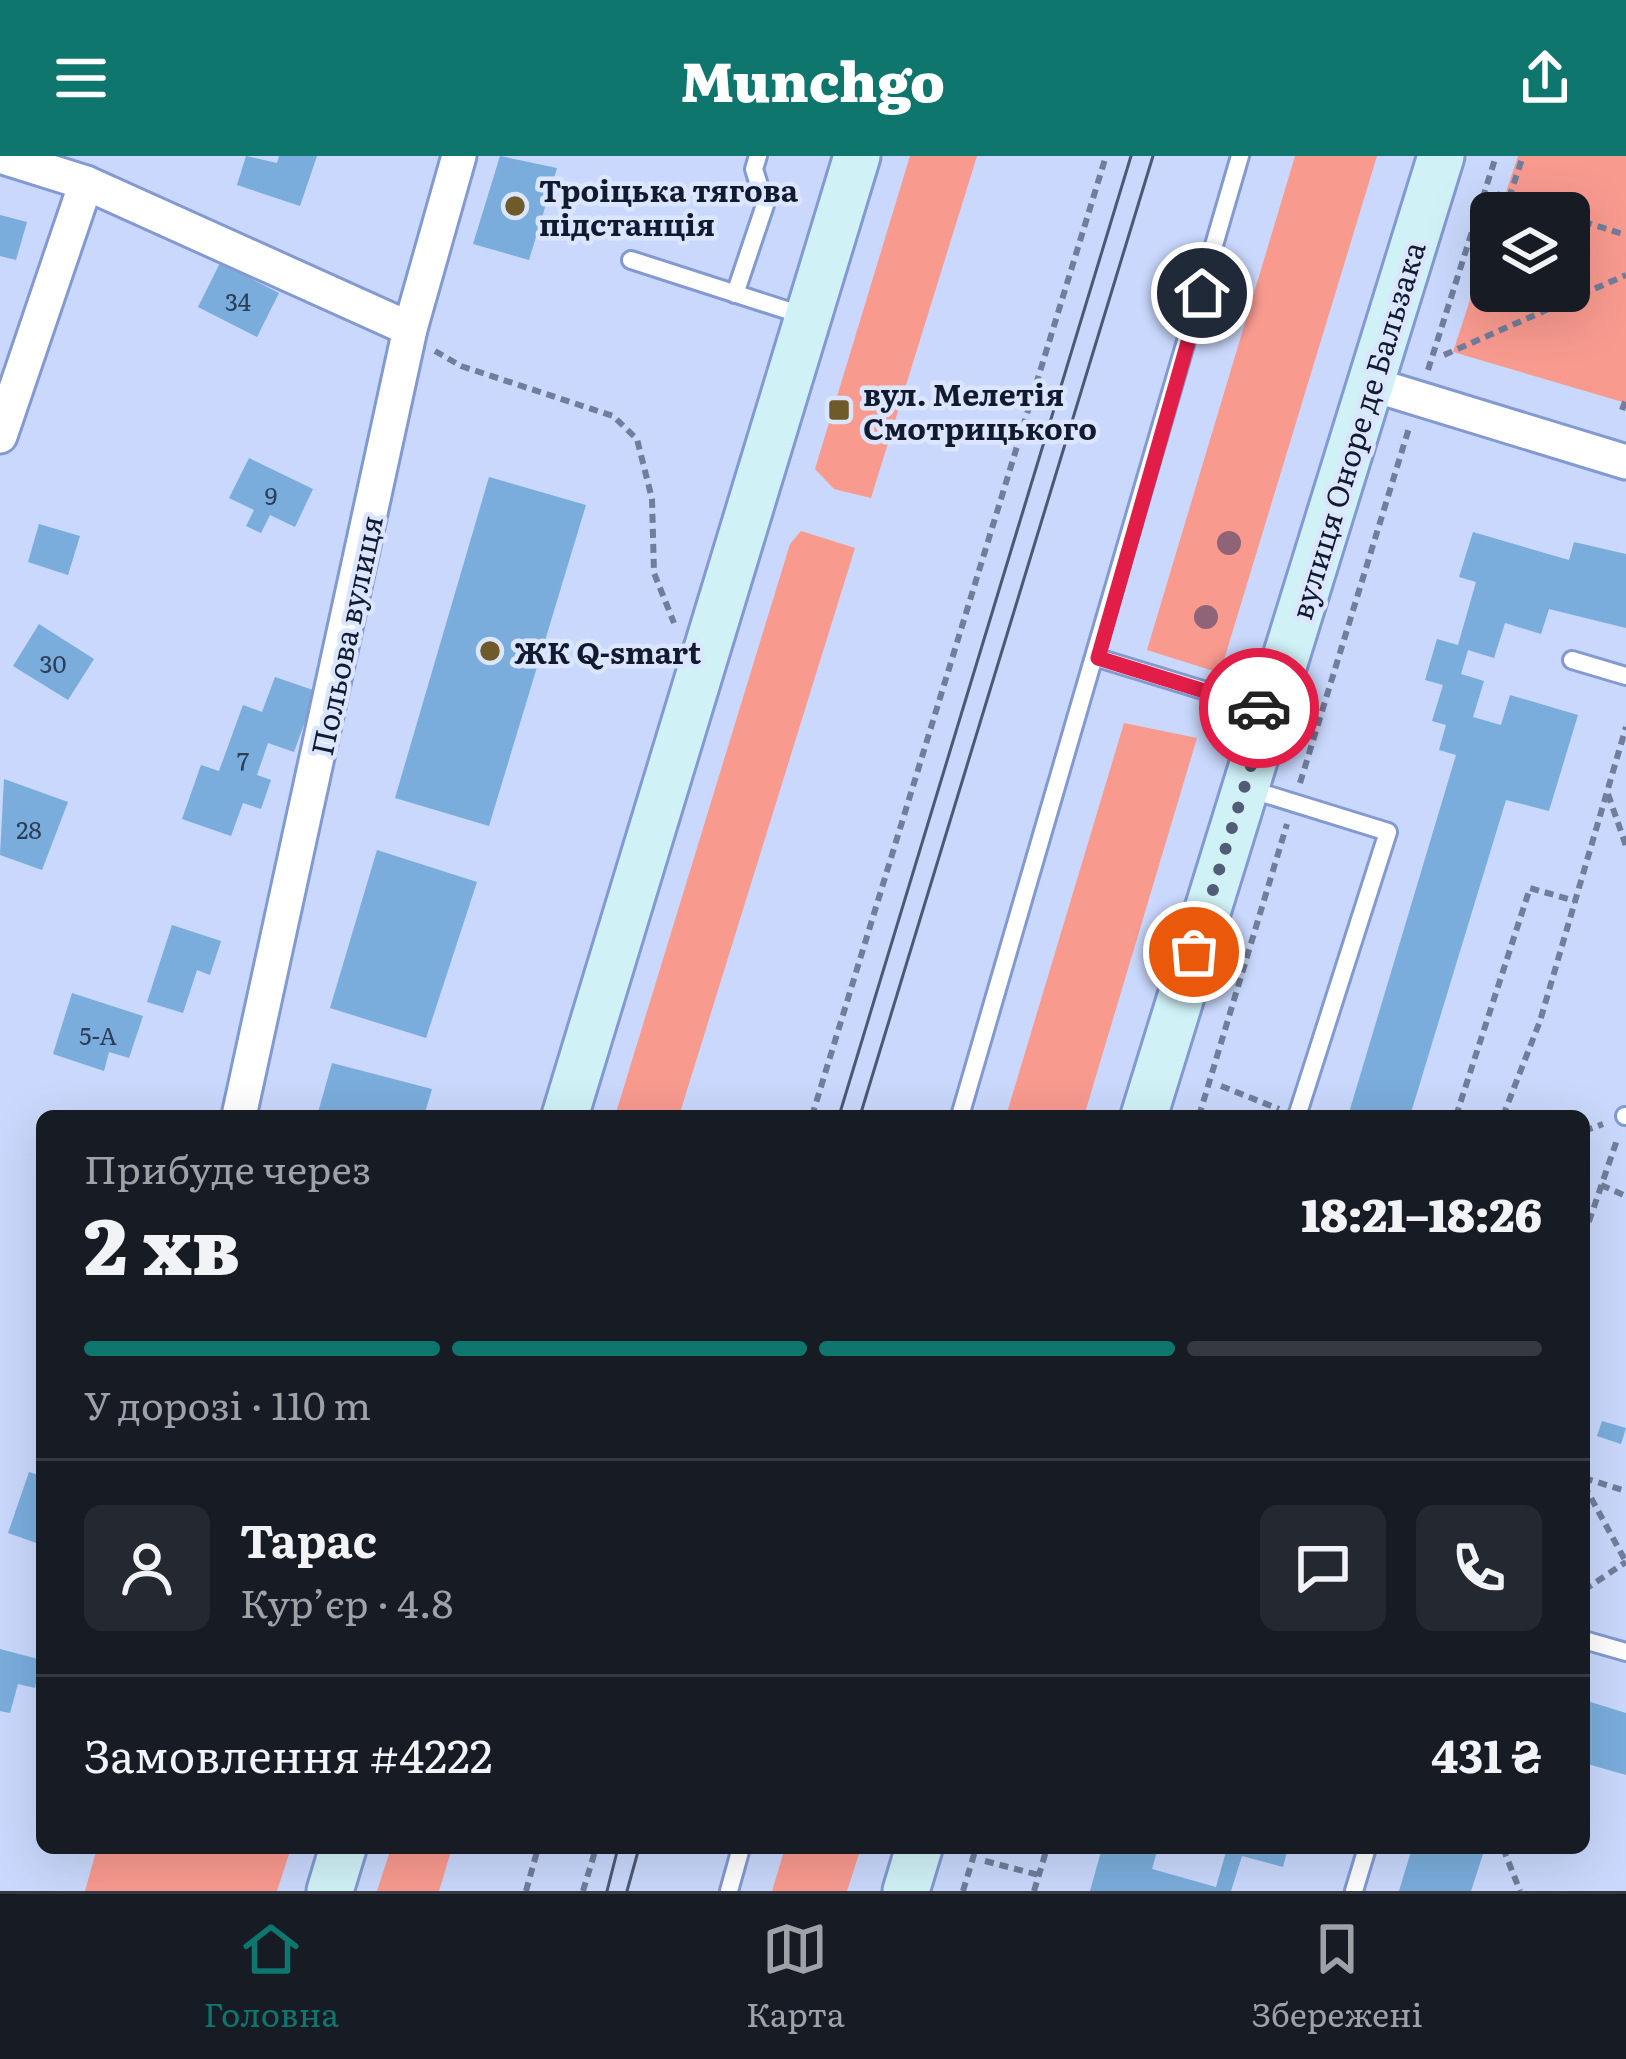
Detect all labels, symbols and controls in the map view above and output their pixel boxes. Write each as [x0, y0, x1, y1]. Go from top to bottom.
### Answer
text: Munchgo [681, 38, 945, 119]
icon: menu [48, 45, 114, 111]
icon: share [1512, 45, 1578, 111]
place label: Троiцька тягова пiдстанцiя [539, 167, 799, 245]
map controls [1470, 192, 1590, 312]
button: layers [1470, 192, 1590, 312]
marker: Троiцька тягова пiдстанцiя [502, 193, 528, 219]
street label: вулиця Оноре де Бальзака [1278, 235, 1435, 624]
pin [1151, 242, 1253, 344]
icon: home [1169, 260, 1235, 326]
house number: 34 [225, 283, 251, 318]
place label: вул. Мелетія Смотрицького [863, 371, 1097, 449]
marker: вул. Мелетія Смотрицького [826, 397, 852, 423]
house number: 9 [265, 477, 277, 512]
street label: Польова вулиця [298, 511, 392, 759]
place label: ЖК Q-smart [514, 629, 702, 673]
marker: ЖК Q-smart [477, 638, 503, 664]
house number: 30 [40, 645, 67, 680]
courier [1199, 648, 1319, 768]
icon: car [1226, 675, 1292, 741]
house number: 7 [237, 742, 249, 777]
house number: 28 [16, 811, 42, 846]
pin [1143, 901, 1245, 1003]
icon: bag [1161, 919, 1227, 985]
house number: 5-А [79, 1017, 117, 1052]
text: Прибуде через [84, 1138, 371, 1196]
text: 18:21–18:26 [1301, 1179, 1542, 1246]
text: 2 хв [84, 1183, 240, 1299]
text: У дорозі · 110 m [84, 1374, 371, 1432]
button: person [84, 1505, 210, 1631]
text: Тарас [240, 1505, 377, 1572]
button: chat [1260, 1505, 1386, 1631]
button: phone [1416, 1505, 1542, 1631]
text: Кур’єр · 4.8 [240, 1572, 453, 1630]
text: Замовлення #4222 [84, 1720, 493, 1787]
text: 431 ₴ [1431, 1720, 1542, 1787]
tab: Головна [203, 1916, 339, 2037]
tab: Карта [746, 1916, 845, 2037]
tab: Збережені [1252, 1916, 1423, 2037]

